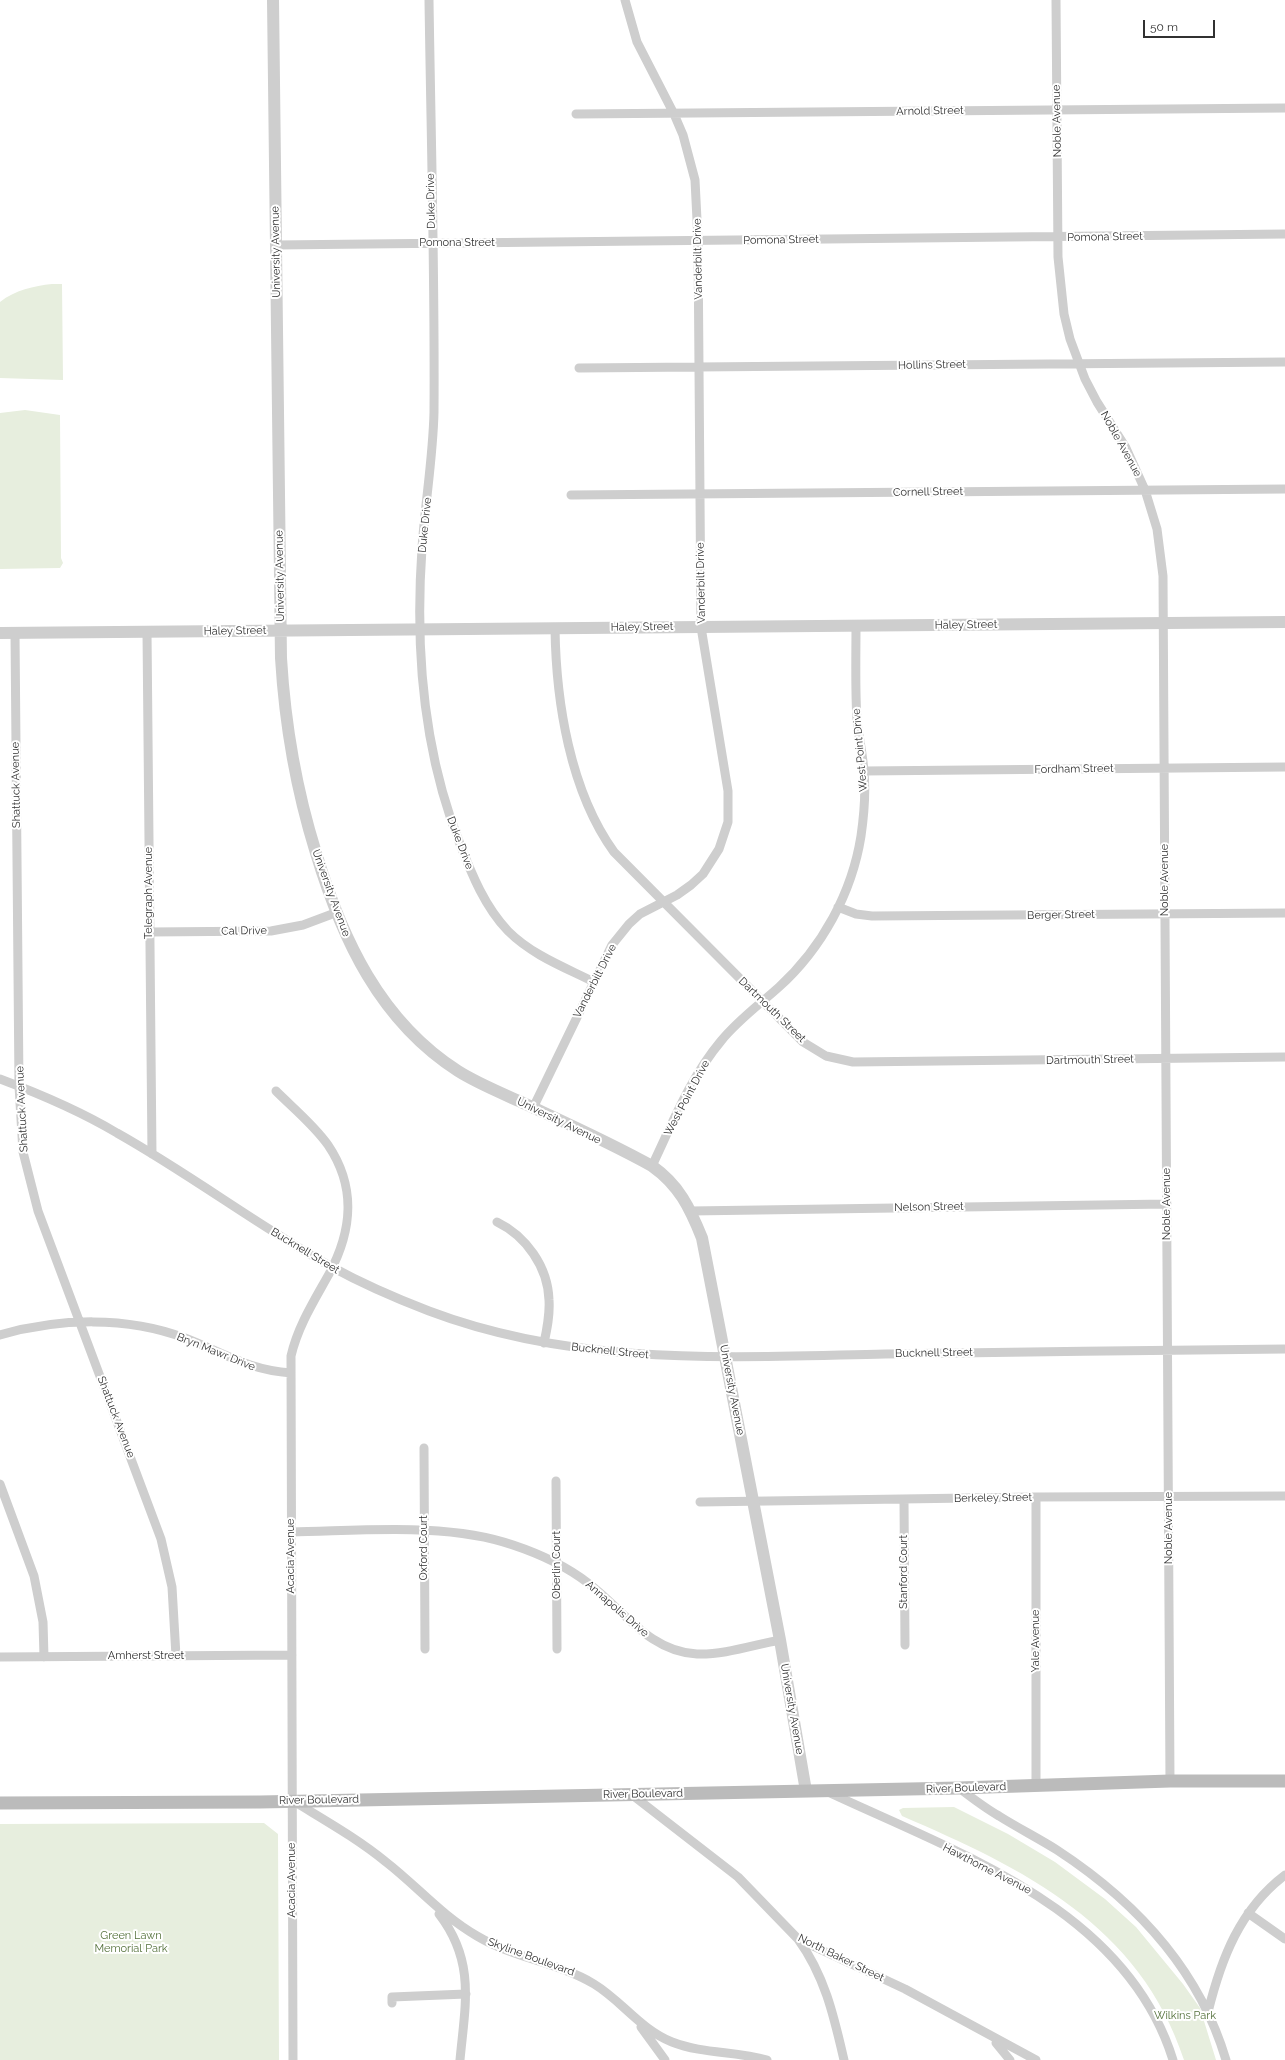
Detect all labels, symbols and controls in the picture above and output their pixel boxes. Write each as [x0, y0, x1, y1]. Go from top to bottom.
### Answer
scale bar [1145, 12, 1217, 38]
text: 50 m [1150, 20, 1178, 34]
street label: Noble Avenue [1050, 85, 1064, 157]
street label: Arnold Street [896, 104, 964, 118]
street label: Duke Drive [424, 173, 438, 229]
street label: University Avenue [269, 206, 283, 298]
street label: Vanderbilt Drive [691, 218, 705, 300]
street label: Pomona Street [1067, 230, 1143, 244]
street label: Pomona Street [743, 233, 819, 247]
street label: Pomona Street [419, 236, 495, 250]
street label: Hollins Street [898, 358, 966, 372]
street label: Noble Avenue [1098, 409, 1144, 479]
street label: Cornell Street [893, 485, 963, 499]
street label: Duke Drive [416, 497, 434, 553]
street label: University Avenue [273, 530, 287, 622]
street label: Vanderbilt Drive [694, 542, 708, 624]
street label: Haley Street [935, 618, 997, 632]
street label: Haley Street [611, 620, 673, 634]
street label: Haley Street [204, 624, 266, 638]
street label: West Point Drive [850, 708, 870, 792]
street label: Shattuck Avenue [9, 742, 23, 828]
street label: Fordham Street [1034, 762, 1114, 776]
street label: Duke Drive [444, 815, 476, 871]
street label: Noble Avenue [1158, 844, 1172, 916]
street label: Telegraph Avenue [142, 847, 156, 939]
street label: University Avenue [309, 848, 353, 938]
street label: Berger Street [1027, 908, 1095, 922]
street label: Cal Drive [221, 924, 267, 938]
street label: Vanderbilt Drive [571, 942, 619, 1020]
street label: Dartmouth Street [736, 975, 808, 1045]
street label: Dartmouth Street [1046, 1053, 1134, 1067]
street label: West Point Drive [662, 1058, 712, 1138]
street label: Shattuck Avenue [13, 1066, 31, 1152]
street label: University Avenue [515, 1095, 603, 1147]
street label: Noble Avenue [1160, 1168, 1174, 1240]
street label: Nelson Street [894, 1200, 964, 1214]
street label: Bucknell Street [268, 1225, 342, 1277]
street label: Bryn Mawr Drive [175, 1330, 257, 1374]
street label: Bucknell Street [571, 1340, 649, 1362]
street label: University Avenue [717, 1344, 747, 1436]
street label: Bucknell Street [895, 1346, 973, 1360]
street label: Shattuck Avenue [94, 1374, 138, 1460]
street label: Berkeley Street [954, 1491, 1032, 1505]
street label: Noble Avenue [1162, 1492, 1176, 1564]
street label: Oxford Court [417, 1515, 431, 1581]
street label: Acacia Avenue [284, 1518, 298, 1594]
street label: Oberlin Court [550, 1531, 564, 1599]
street label: Stanford Court [897, 1535, 911, 1609]
street label: Annapolis Drive [583, 1578, 651, 1640]
street label: Yale Avenue [1029, 1609, 1043, 1673]
street label: Amherst Street [108, 1649, 184, 1663]
street label: University Avenue [778, 1663, 806, 1755]
street label: River Boulevard [926, 1780, 1006, 1796]
street label: River Boulevard [603, 1787, 683, 1801]
street label: River Boulevard [279, 1793, 359, 1807]
street label: Hawthorne Avenue [941, 1841, 1033, 1897]
street label: Acacia Avenue [285, 1842, 299, 1918]
park label: Green Lawn Memorial Park [94, 1929, 168, 1955]
street label: North Baker Street [796, 1931, 886, 1985]
street label: Skyline Boulevard [486, 1935, 576, 1979]
park label: Wilkins Park [1154, 2009, 1216, 2023]

